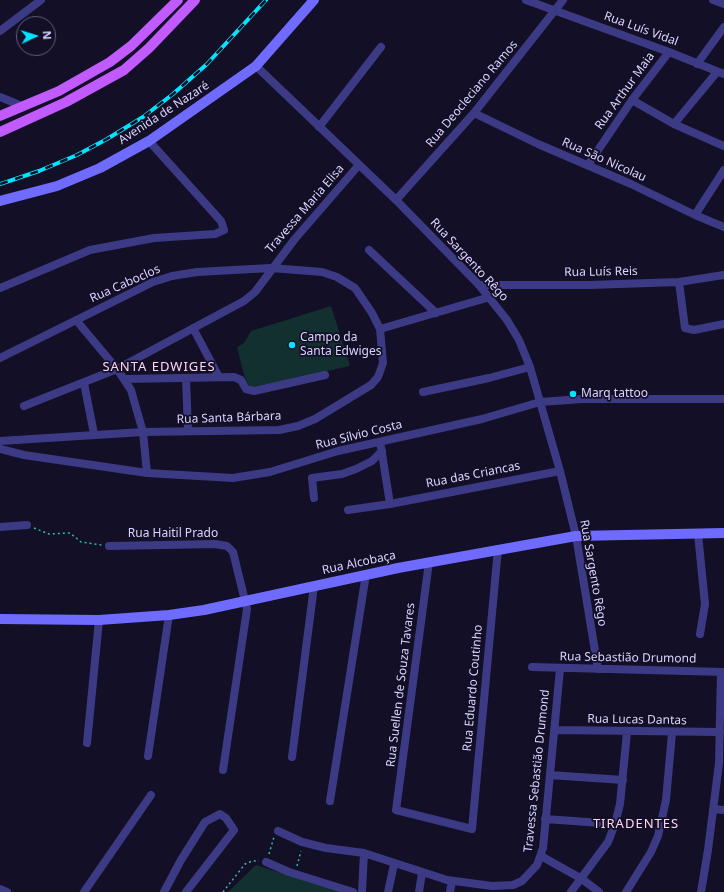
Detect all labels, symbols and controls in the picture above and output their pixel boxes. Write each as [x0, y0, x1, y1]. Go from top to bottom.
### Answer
street label: Rua Luís Vidal [602, 9, 680, 49]
north arrow [16, 16, 56, 56]
text: N [40, 30, 55, 40]
street label: Rua Deocleciano Ramos [423, 38, 521, 150]
street label: Rua Arthur Maia [592, 50, 658, 132]
street label: Avenida de Nazaré [116, 78, 212, 148]
street label: Rua São Nicolau [560, 135, 648, 185]
street label: Travessa Maria Elisa [263, 162, 347, 256]
street label: Rua Sargento Rêgo [427, 216, 511, 304]
street label: Rua Caboclos [88, 262, 162, 306]
street label: Rua Luís Reis [564, 264, 638, 280]
place label: Campo da Santa Edwiges [300, 331, 381, 359]
marker: Campo da Santa Edwiges [287, 340, 297, 350]
district label: SANTA EDWIGES [102, 359, 216, 375]
place label: Marq tattoo [581, 387, 648, 401]
marker: Marq tattoo [568, 389, 578, 399]
street label: Rua Santa Bárbara [176, 409, 282, 427]
street label: Rua Sílvio Costa [314, 417, 404, 453]
street label: Rua das Criancas [425, 459, 521, 491]
street label: Rua Sargento Rêgo [577, 519, 609, 627]
street label: Rua Haitil Prado [128, 527, 218, 541]
street label: Rua Alcobaça [321, 548, 397, 578]
street label: Rua Suellen de Souza Tavares [384, 602, 418, 768]
street label: Rua Eduardo Coutinho [460, 624, 486, 752]
street label: Rua Sebastião Drumond [559, 650, 697, 666]
street label: Travessa Sebastião Drumond [521, 689, 553, 853]
street label: Rua Lucas Dantas [587, 712, 687, 728]
district label: TIRADENTES [593, 816, 679, 832]

